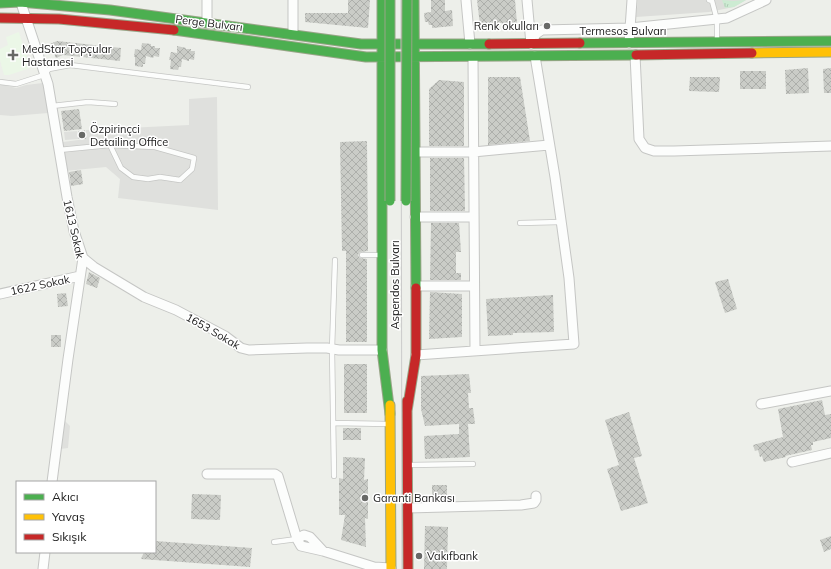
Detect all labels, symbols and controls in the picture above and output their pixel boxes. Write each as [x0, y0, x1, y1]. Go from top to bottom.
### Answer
street label: Perge Bulvarı [175, 12, 243, 34]
place label: Renk okulları [474, 19, 539, 33]
marker: Renk okulları [542, 21, 552, 31]
street label: Termesos Bulvarı [580, 24, 666, 38]
place label: MedStar Topçular Hastanesi [22, 42, 112, 69]
marker: MedStar Topçular Hastanesi [7, 49, 19, 61]
place label: Özpirinçci Detailing Office [90, 122, 168, 149]
marker: Özpirinçci Detailing Office [77, 130, 87, 140]
street label: 1613 Sokak [60, 198, 88, 260]
street label: Aspendos Bulvarı [388, 240, 402, 330]
street label: 1622 Sokak [9, 272, 71, 298]
street label: 1653 Sokak [183, 310, 243, 352]
legend [16, 481, 156, 553]
text: Akıcı [52, 489, 79, 504]
place label: Garanti Bankası [373, 491, 455, 505]
marker: Garanti Bankası [360, 493, 370, 503]
text: Yavaş [51, 509, 85, 524]
text: Sıkışık [52, 529, 87, 544]
place label: Vakıfbank [427, 549, 478, 563]
marker: Vakıfbank [414, 551, 424, 561]

